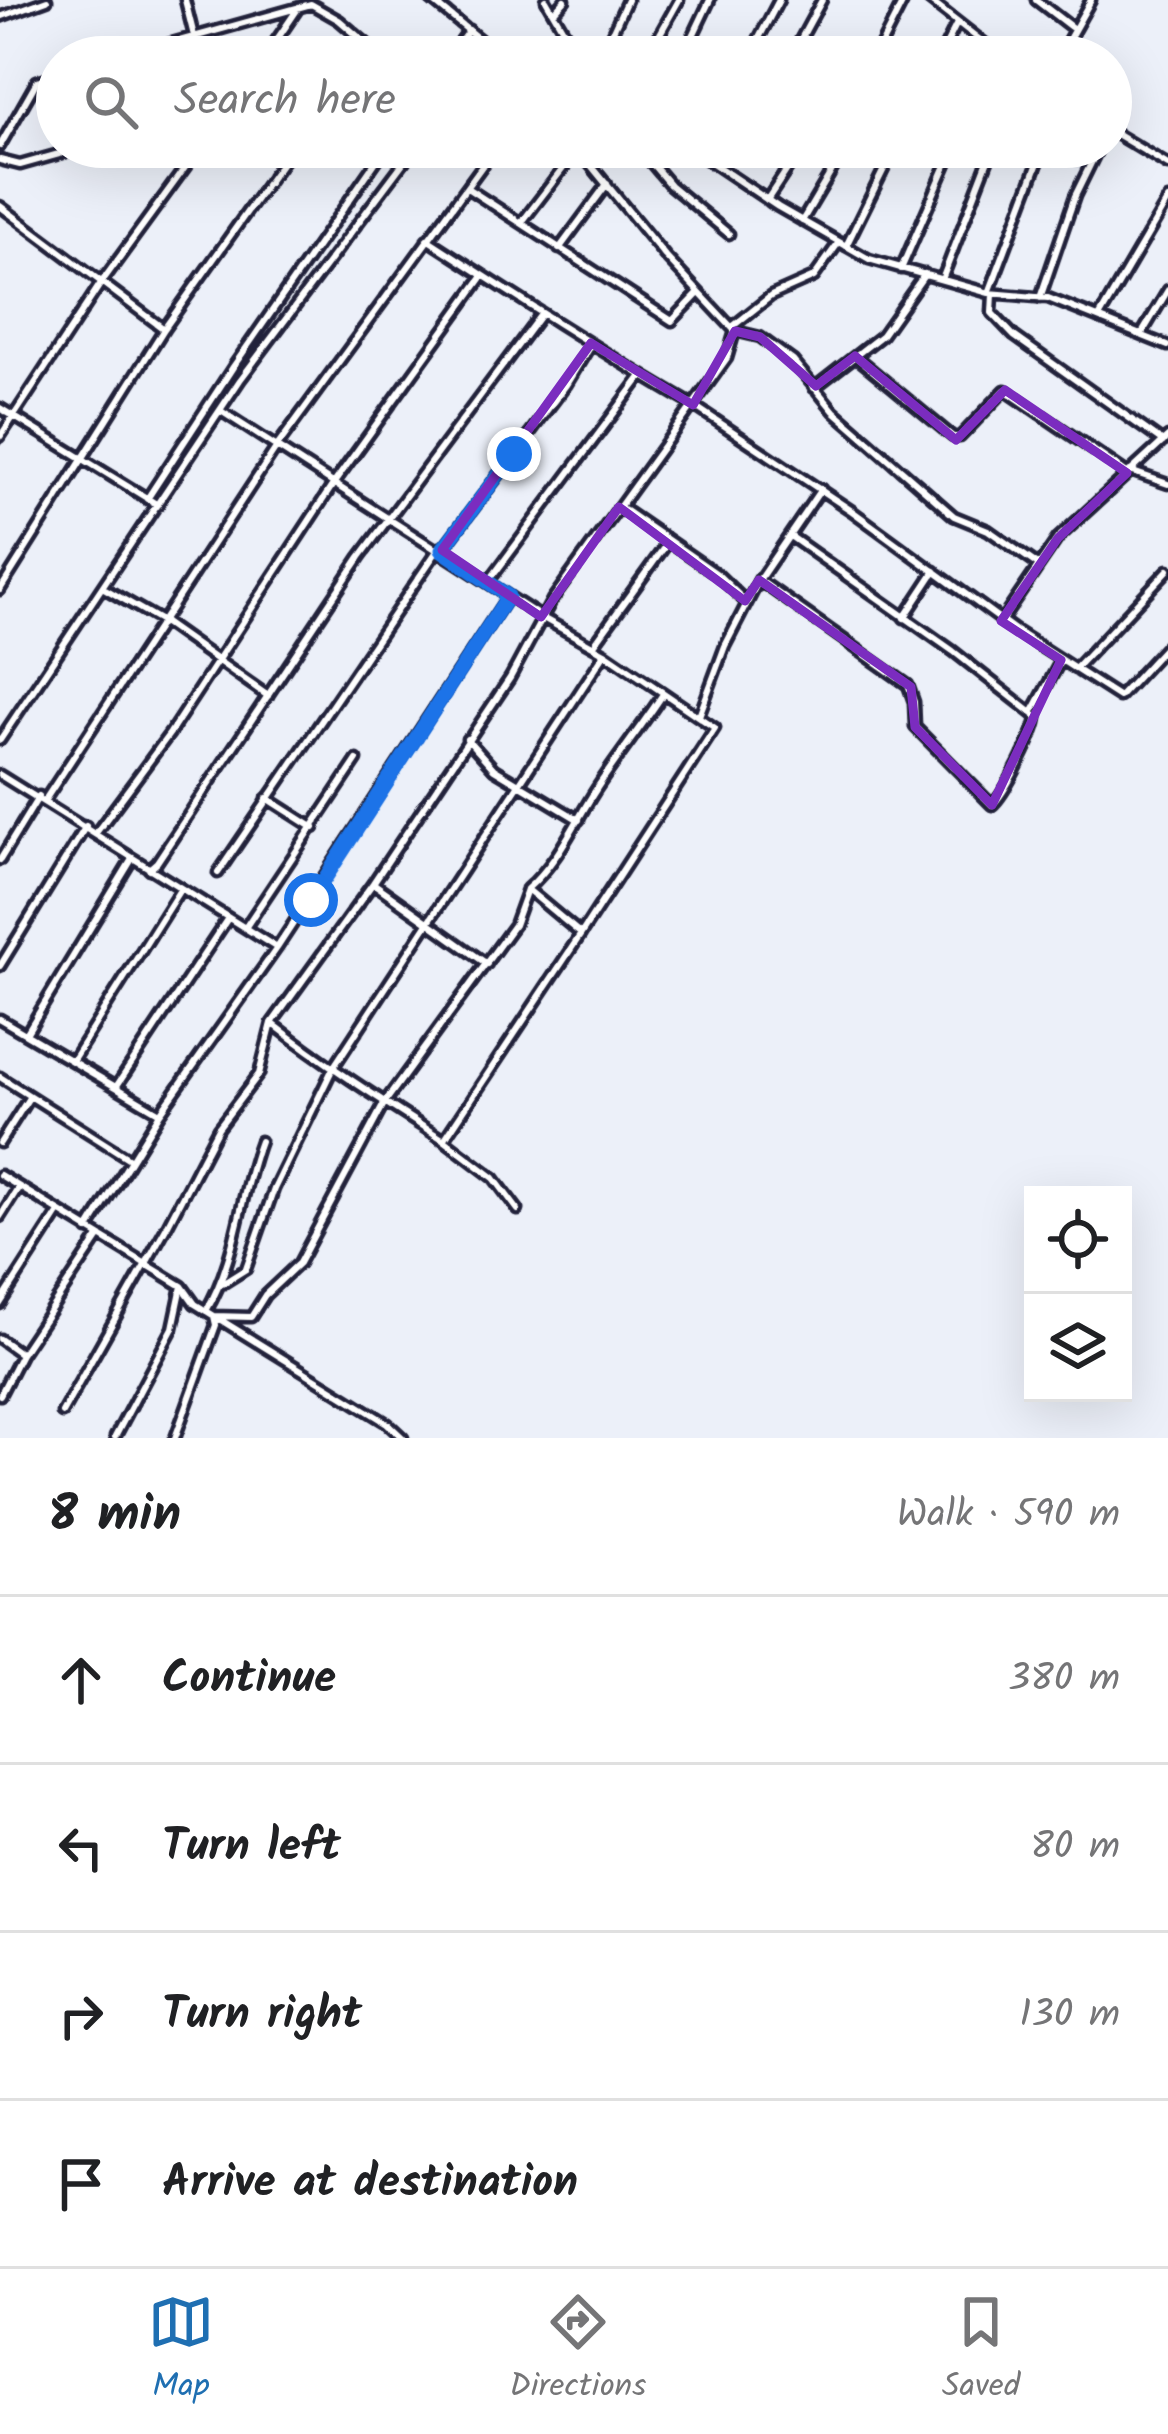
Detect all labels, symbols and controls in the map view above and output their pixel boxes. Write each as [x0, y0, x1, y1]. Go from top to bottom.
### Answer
search box [36, 36, 1132, 168]
text: Search here [174, 66, 396, 138]
icon: search [78, 69, 144, 135]
route end [487, 427, 541, 481]
route start [284, 873, 338, 927]
map controls [1024, 1186, 1132, 1402]
button: locate [1024, 1186, 1132, 1294]
button: layers [1024, 1294, 1132, 1402]
text: 8 min [48, 1476, 181, 1557]
text: Walk · 590 m [897, 1485, 1120, 1547]
text: Continue [162, 1644, 336, 1716]
icon: ahead [48, 1647, 114, 1713]
text: 380 m [1008, 1649, 1120, 1711]
text: Turn left [162, 1812, 341, 1884]
icon: left [48, 1815, 114, 1881]
text: 80 m [1030, 1817, 1120, 1879]
text: Turn right [162, 1980, 362, 2052]
icon: right [48, 1983, 114, 2049]
text: 130 m [1019, 1985, 1120, 2047]
text: Arrive at destination [162, 2148, 578, 2220]
icon: arrive [48, 2151, 114, 2217]
tab: Map [148, 2289, 214, 2414]
tab: Directions [509, 2289, 646, 2414]
tab: Saved [942, 2289, 1020, 2414]

